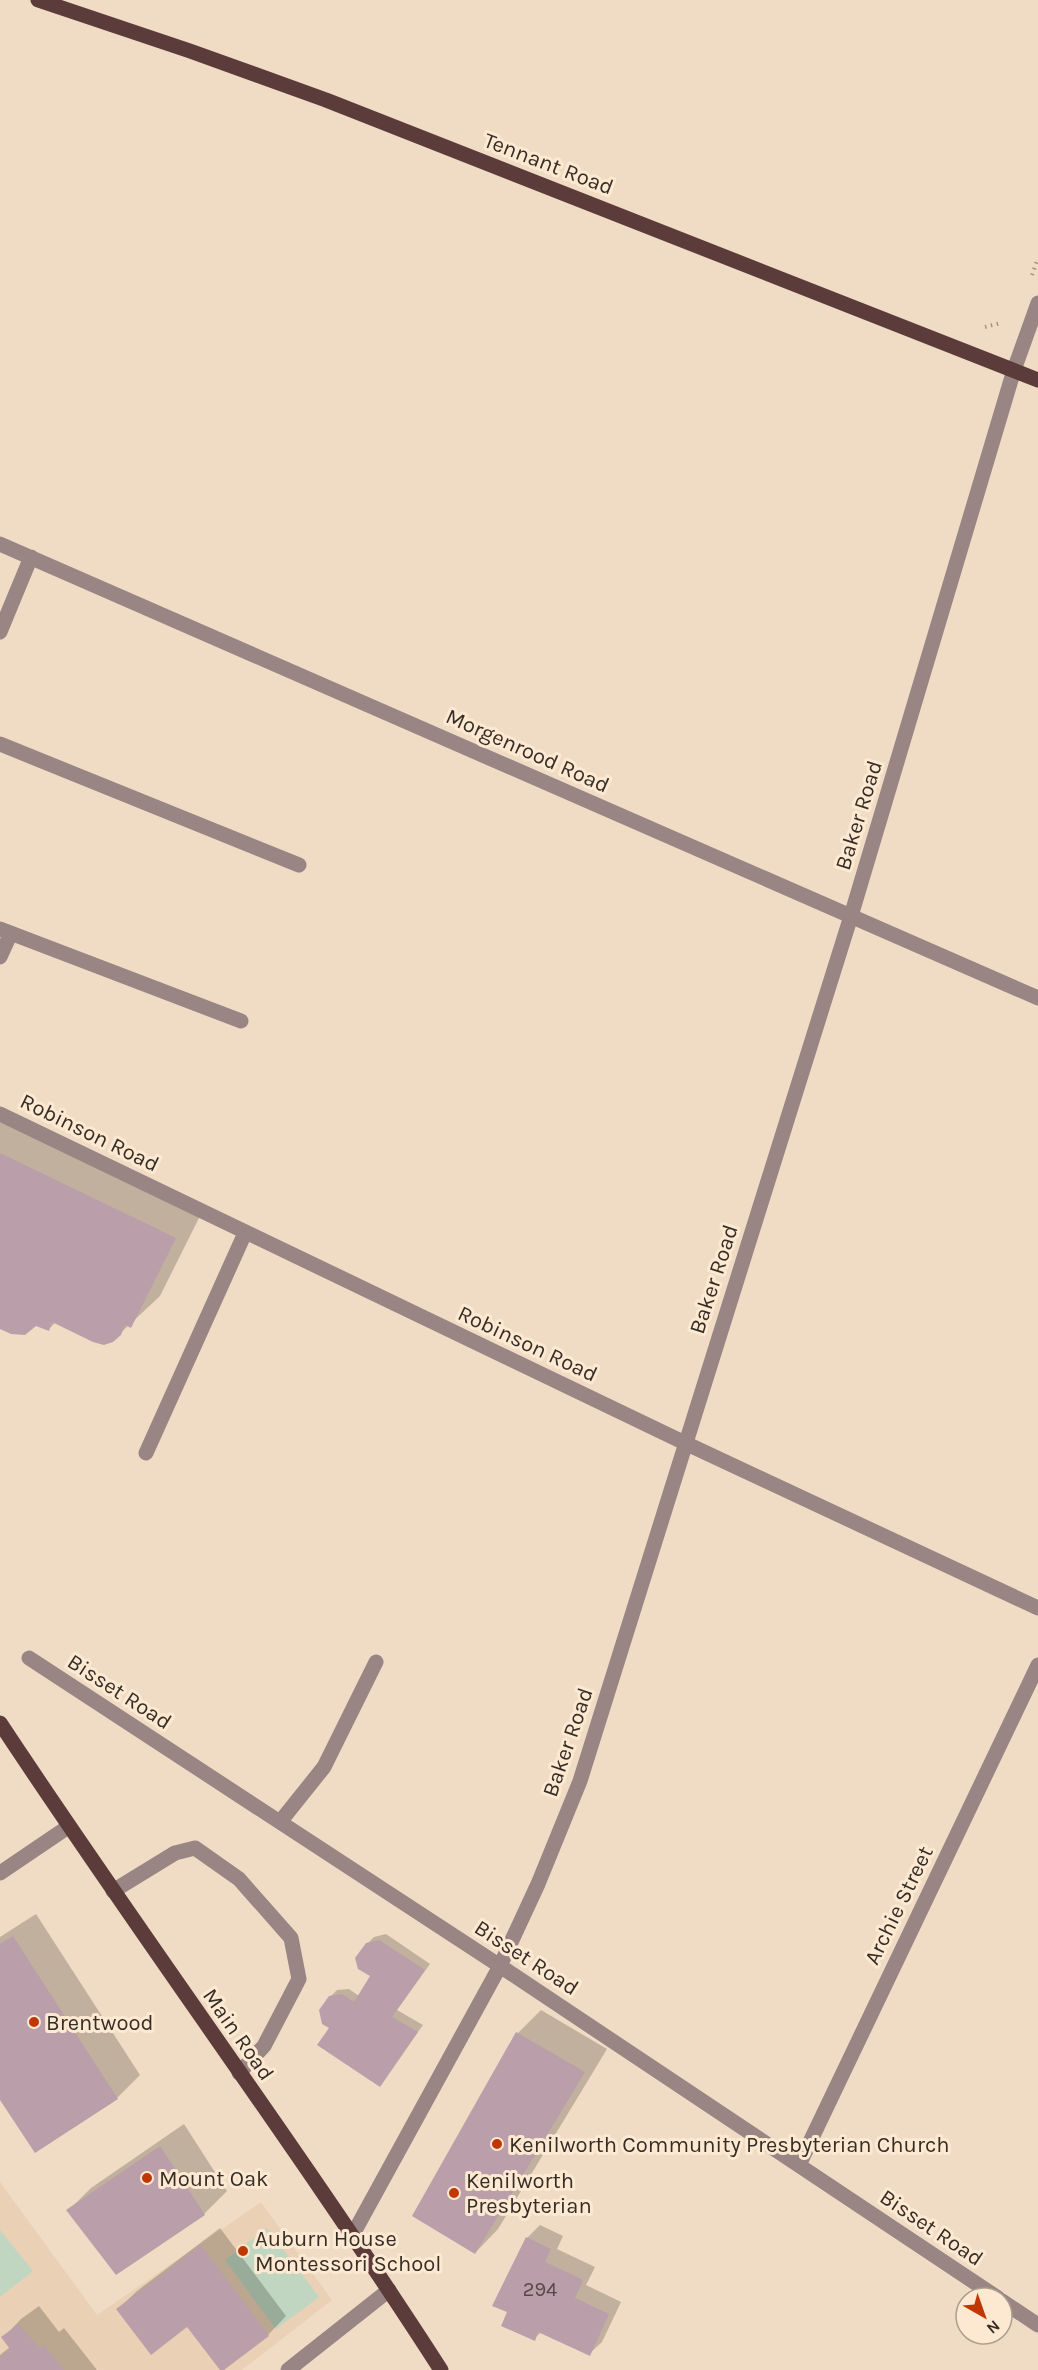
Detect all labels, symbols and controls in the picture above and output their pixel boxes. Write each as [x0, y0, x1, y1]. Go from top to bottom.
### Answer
street label: Tennant Road [480, 127, 617, 201]
street label: Morgenrood Road [442, 703, 613, 799]
street label: Baker Road [830, 757, 888, 873]
street label: Robinson Road [16, 1088, 163, 1178]
street label: Baker Road [684, 1221, 744, 1337]
street label: Robinson Road [454, 1300, 602, 1388]
street label: Bisset Road [63, 1649, 176, 1735]
street label: Baker Road [537, 1685, 599, 1800]
street label: Archie Street [859, 1842, 939, 1969]
street label: Bisset Road [470, 1915, 583, 2001]
street label: Main Road [197, 1984, 279, 2086]
place label: Brentwood [46, 2010, 154, 2036]
marker: Brentwood [27, 2015, 41, 2029]
place label: Kenilworth Community Presbyterian Church [509, 2132, 950, 2158]
marker: Kenilworth Community Presbyterian Church [490, 2137, 504, 2151]
place label: Mount Oak [159, 2166, 268, 2192]
place label: Kenilworth Presbyterian [466, 2168, 592, 2219]
marker: Mount Oak [140, 2171, 154, 2185]
street label: Bisset Road [875, 2184, 988, 2272]
marker: Kenilworth Presbyterian [447, 2186, 461, 2200]
place label: Auburn House Montessori School [255, 2226, 442, 2277]
marker: Auburn House Montessori School [236, 2244, 250, 2258]
house number: 294 [523, 2278, 557, 2301]
north arrow [954, 2286, 1014, 2346]
text: N [983, 2316, 1004, 2338]

